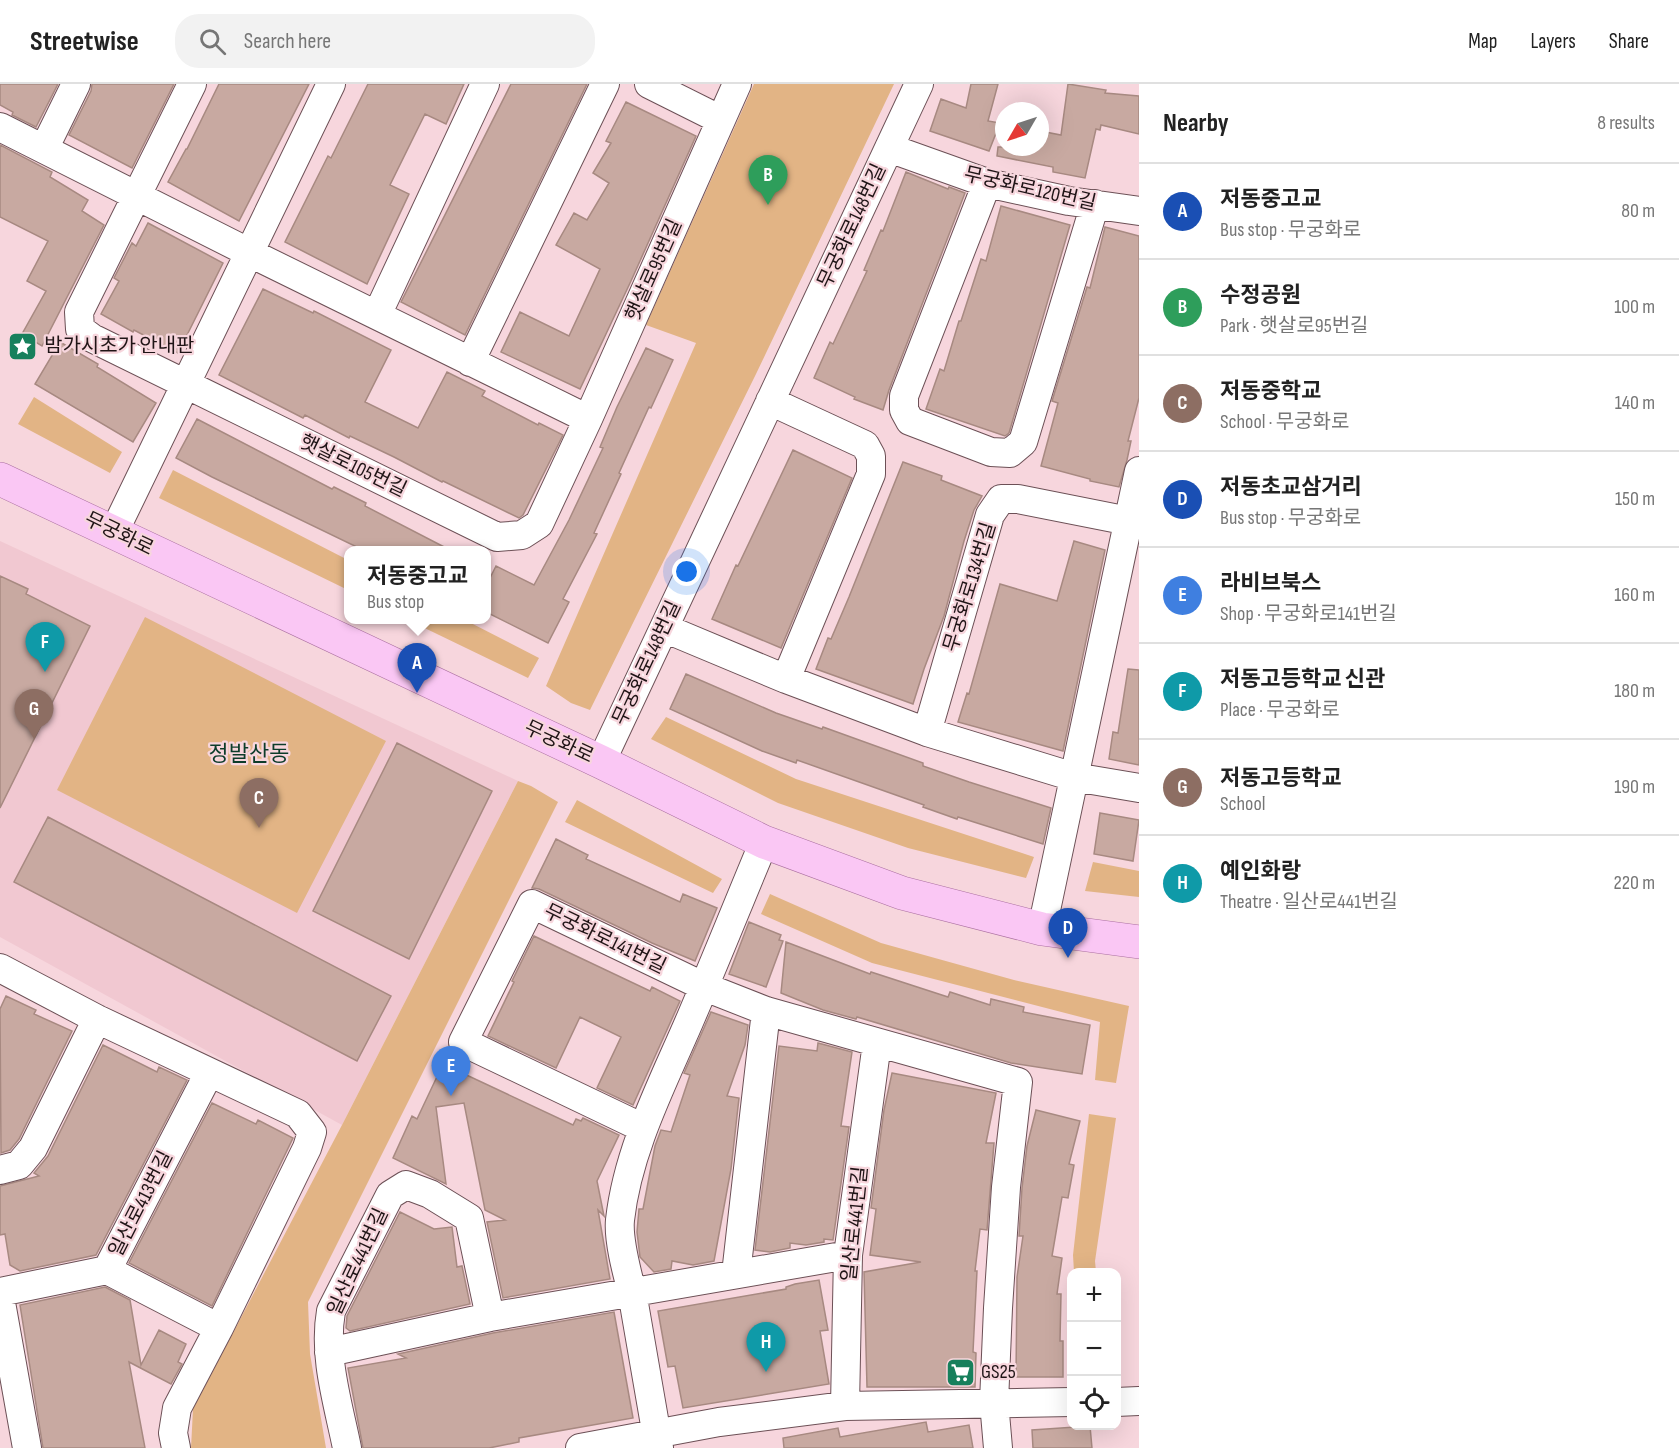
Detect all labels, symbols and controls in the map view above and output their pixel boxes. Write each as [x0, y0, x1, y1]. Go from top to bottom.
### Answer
search box [175, 14, 595, 68]
text: Streetwise [30, 25, 139, 58]
icon: search [196, 25, 229, 58]
text: Search here [244, 28, 331, 55]
text: Map [1468, 29, 1497, 54]
text: Layers [1530, 29, 1576, 54]
text: Share [1609, 29, 1649, 54]
north arrow [995, 102, 1049, 156]
text: Nearby [1163, 108, 1229, 139]
text: 8 results [1597, 111, 1655, 135]
pin: B [748, 156, 788, 205]
street label: 무궁화로148번길 [813, 160, 891, 292]
street label: 무궁화로120번길 [962, 162, 1098, 216]
text: 저동중고교 [1220, 186, 1321, 213]
text: A [1178, 199, 1187, 223]
text: 80 m [1621, 199, 1655, 223]
street label: 햇살로95번길 [621, 215, 687, 325]
text: Bus stop · 무궁화로 [1220, 218, 1361, 242]
text: 수정공원 [1220, 282, 1301, 309]
text: B [1178, 295, 1187, 319]
text: 100 m [1614, 295, 1655, 319]
text: Park · 햇살로95번길 [1220, 314, 1368, 338]
place icon: 밤가시초가 안내판 [7, 330, 39, 362]
place label: 밤가시초가 안내판 [44, 334, 194, 358]
text: 저동중학교 [1220, 378, 1321, 405]
text: C [1177, 391, 1188, 415]
text: 140 m [1615, 391, 1655, 415]
text: School · 무궁화로 [1220, 410, 1349, 434]
street label: 햇살로105번길 [296, 430, 410, 502]
text: 저동초교삼거리 [1220, 474, 1362, 501]
text: D [1177, 487, 1188, 511]
text: 150 m [1615, 487, 1655, 511]
text: Bus stop · 무궁화로 [1220, 506, 1361, 530]
street label: 무궁화로 [81, 507, 157, 561]
street label: 무궁화로134번길 [939, 519, 1001, 655]
popup [344, 546, 491, 624]
your location [672, 557, 701, 586]
text: 저동중고교 [367, 563, 468, 590]
text: 라비브북스 [1220, 570, 1321, 597]
text: E [1178, 583, 1187, 607]
text: 160 m [1614, 583, 1655, 607]
text: Bus stop [367, 590, 424, 614]
street label: 무궁화로148번길 [608, 597, 686, 729]
text: Shop · 무궁화로141번길 [1220, 602, 1397, 626]
pin: F [26, 622, 64, 672]
pin: A [398, 644, 436, 693]
text: 저동고등학교 신관 [1220, 666, 1385, 693]
text: F [1178, 679, 1187, 703]
text: 180 m [1614, 679, 1655, 703]
pin: G [15, 690, 54, 739]
text: Place · 무궁화로 [1220, 698, 1340, 722]
street label: 무궁화로 [521, 716, 597, 768]
district label: 정발산동 [209, 741, 289, 768]
text: 저동고등학교 [1220, 765, 1341, 792]
text: G [1177, 775, 1188, 799]
text: 190 m [1614, 775, 1655, 799]
pin: C [240, 778, 278, 828]
text: School [1220, 792, 1265, 816]
text: 예인화랑 [1220, 858, 1301, 885]
text: H [1177, 871, 1188, 895]
text: 220 m [1614, 871, 1655, 895]
text: Theatre · 일산로441번길 [1220, 890, 1398, 914]
street label: 무궁화로141번길 [540, 899, 670, 979]
pin: D [1048, 908, 1088, 958]
pin: E [432, 1046, 470, 1096]
street label: 일산로413번길 [104, 1147, 178, 1261]
street label: 일산로441번길 [837, 1165, 873, 1283]
street label: 일산로441번길 [323, 1204, 393, 1320]
map controls [1067, 1268, 1121, 1430]
button: + [1067, 1268, 1121, 1322]
pin: H [746, 1322, 786, 1372]
button: − [1067, 1322, 1121, 1376]
supermarket icon: GS25 [944, 1356, 976, 1388]
place label: GS25 [981, 1360, 1016, 1384]
button: locate [1067, 1376, 1121, 1430]

